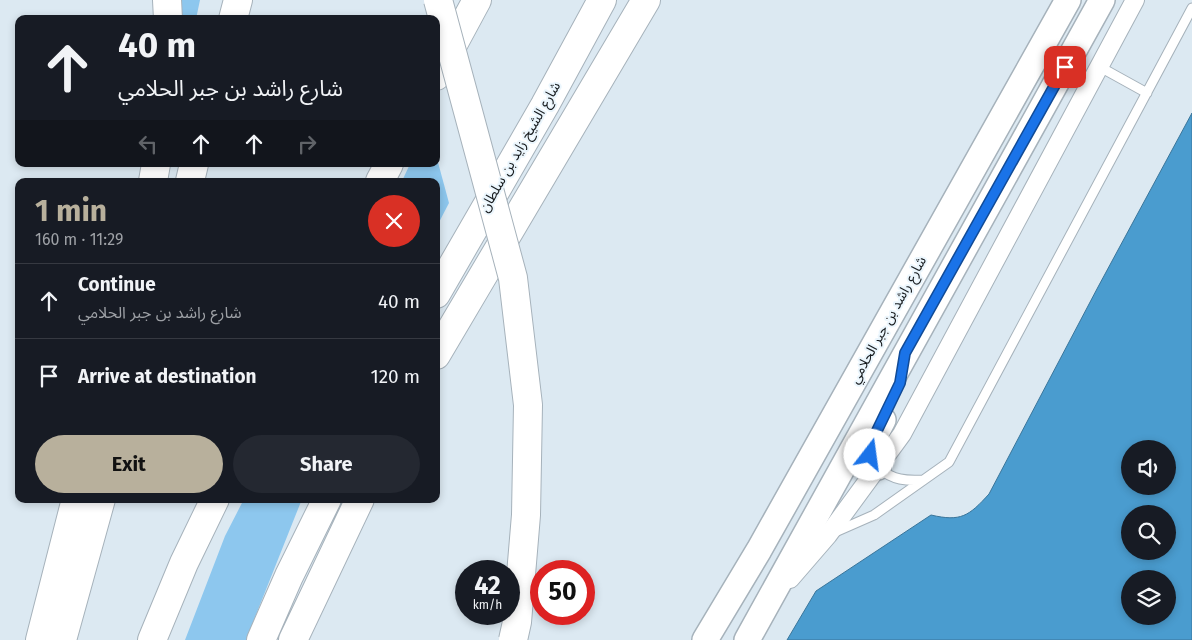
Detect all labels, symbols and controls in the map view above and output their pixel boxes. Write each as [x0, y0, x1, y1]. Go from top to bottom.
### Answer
text: 40 m [118, 24, 196, 66]
icon: ahead [35, 35, 100, 100]
pin [1044, 46, 1086, 88]
icon: arrive [1051, 53, 1079, 81]
text: شارع راشد بن جبر الحلامي [118, 75, 343, 102]
street label: شارع الشيخ زايد بن سلطان [476, 79, 566, 216]
icon: left [134, 130, 162, 158]
icon: ahead [187, 130, 215, 158]
icon: ahead [240, 130, 268, 158]
icon: right [293, 130, 321, 158]
text: 1 min [35, 193, 107, 229]
button: close [368, 195, 420, 247]
text: 160 m · 11:29 [35, 230, 123, 249]
street label: شارع راشد بن جبر الحلامي [846, 253, 932, 388]
text: Continue [78, 273, 156, 296]
icon: ahead [35, 287, 63, 315]
text: 40 m [378, 290, 420, 313]
text: شارع راشد بن جبر الحلامي [78, 303, 242, 322]
icon: arrive [35, 362, 63, 390]
text: Arrive at destination [78, 365, 257, 388]
text: 120 m [370, 365, 420, 388]
position arrow [843, 428, 895, 480]
button: Exit [35, 435, 223, 493]
button: Share [233, 435, 420, 493]
map controls [1121, 440, 1176, 625]
button: sound [1121, 440, 1176, 495]
button: search [1121, 505, 1176, 560]
speed limit sign: 50 [530, 560, 595, 625]
button: layers [1121, 570, 1176, 625]
text: 42 [474, 571, 501, 601]
text: km/h [473, 598, 502, 612]

